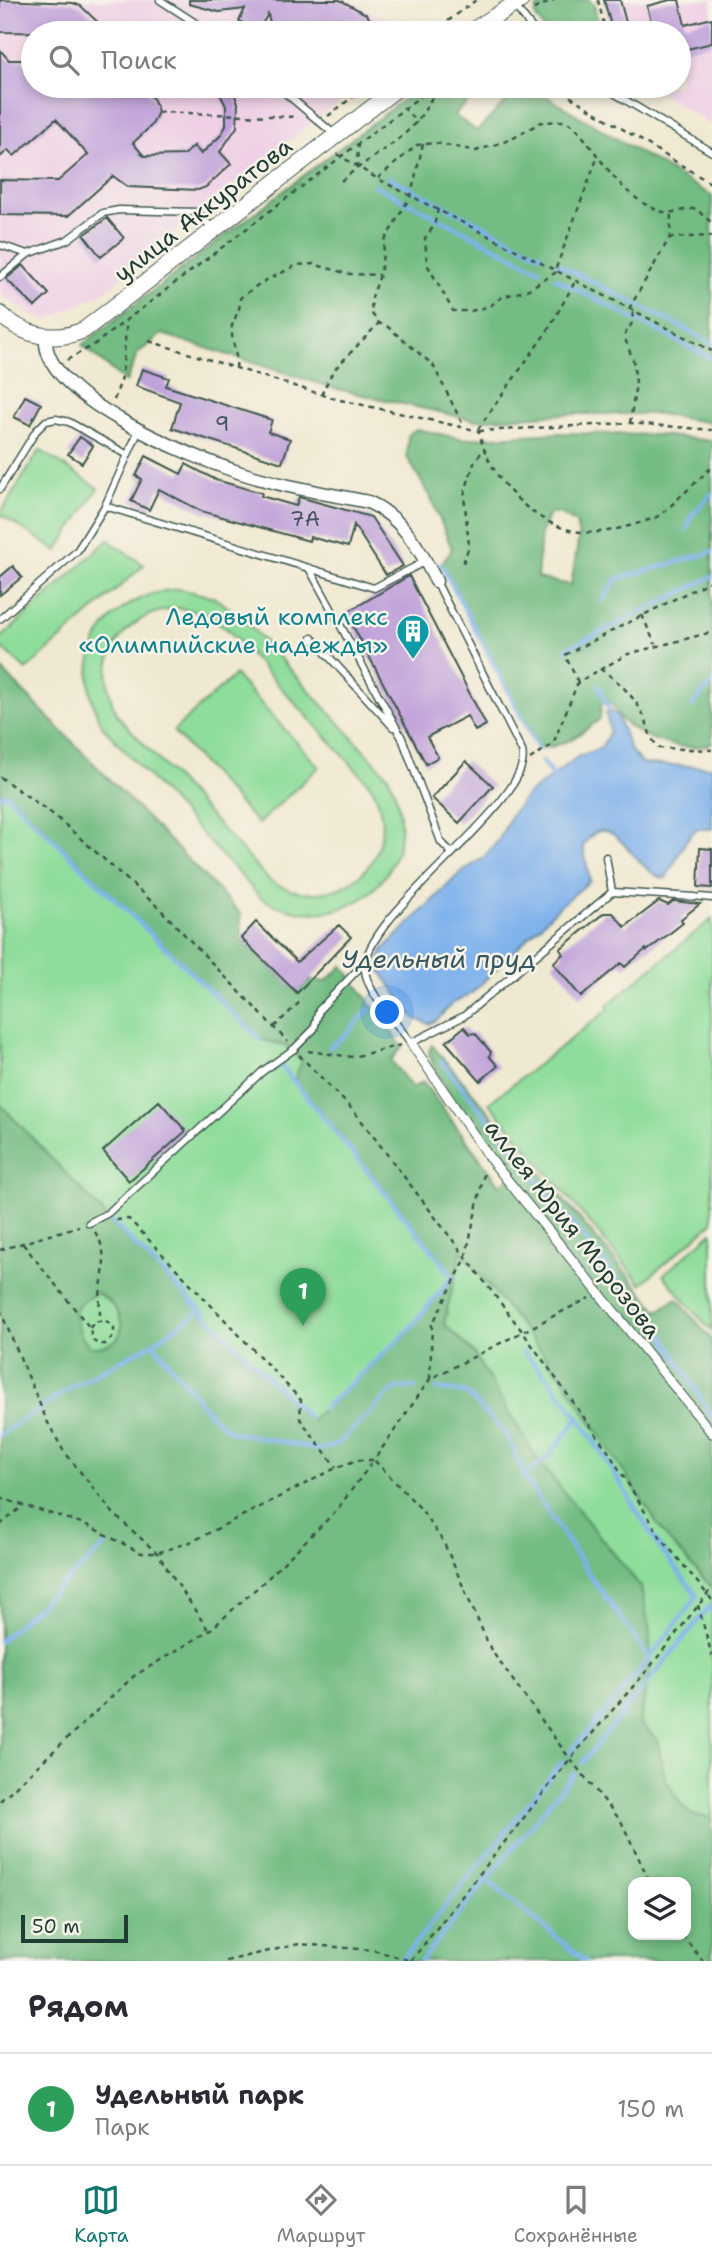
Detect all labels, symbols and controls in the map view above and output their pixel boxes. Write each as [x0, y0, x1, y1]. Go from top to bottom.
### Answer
search box [21, 21, 691, 98]
icon: search [45, 41, 83, 79]
text: Поиск [101, 42, 177, 77]
street label: улица Аккуратова [107, 130, 299, 290]
house number: 9 [215, 410, 229, 438]
house number: 7А [290, 505, 320, 533]
place label: Ледовый комплекс «Олимпийские надежды» [78, 601, 388, 661]
building icon: Ледовый комплекс «Олимпийские надежды» [394, 612, 432, 661]
water label: Удельный пруд [342, 941, 536, 976]
your location [370, 995, 404, 1029]
street label: аллея Юрия Морозова [477, 1113, 669, 1345]
pin: 1 [280, 1268, 326, 1326]
map controls [628, 1877, 691, 1940]
button: layers [628, 1877, 691, 1940]
scale bar [21, 1912, 128, 1944]
text: 50 m [32, 1914, 80, 1939]
text: Рядом [28, 1986, 128, 2027]
text: Удельный парк [95, 2077, 304, 2112]
text: 1 [46, 2094, 56, 2124]
text: 150 m [617, 2094, 684, 2124]
text: Парк [95, 2112, 150, 2142]
tab: Карта [74, 2181, 129, 2248]
tab: Маршрут [277, 2181, 365, 2248]
tab: Сохранённые [514, 2181, 638, 2248]

